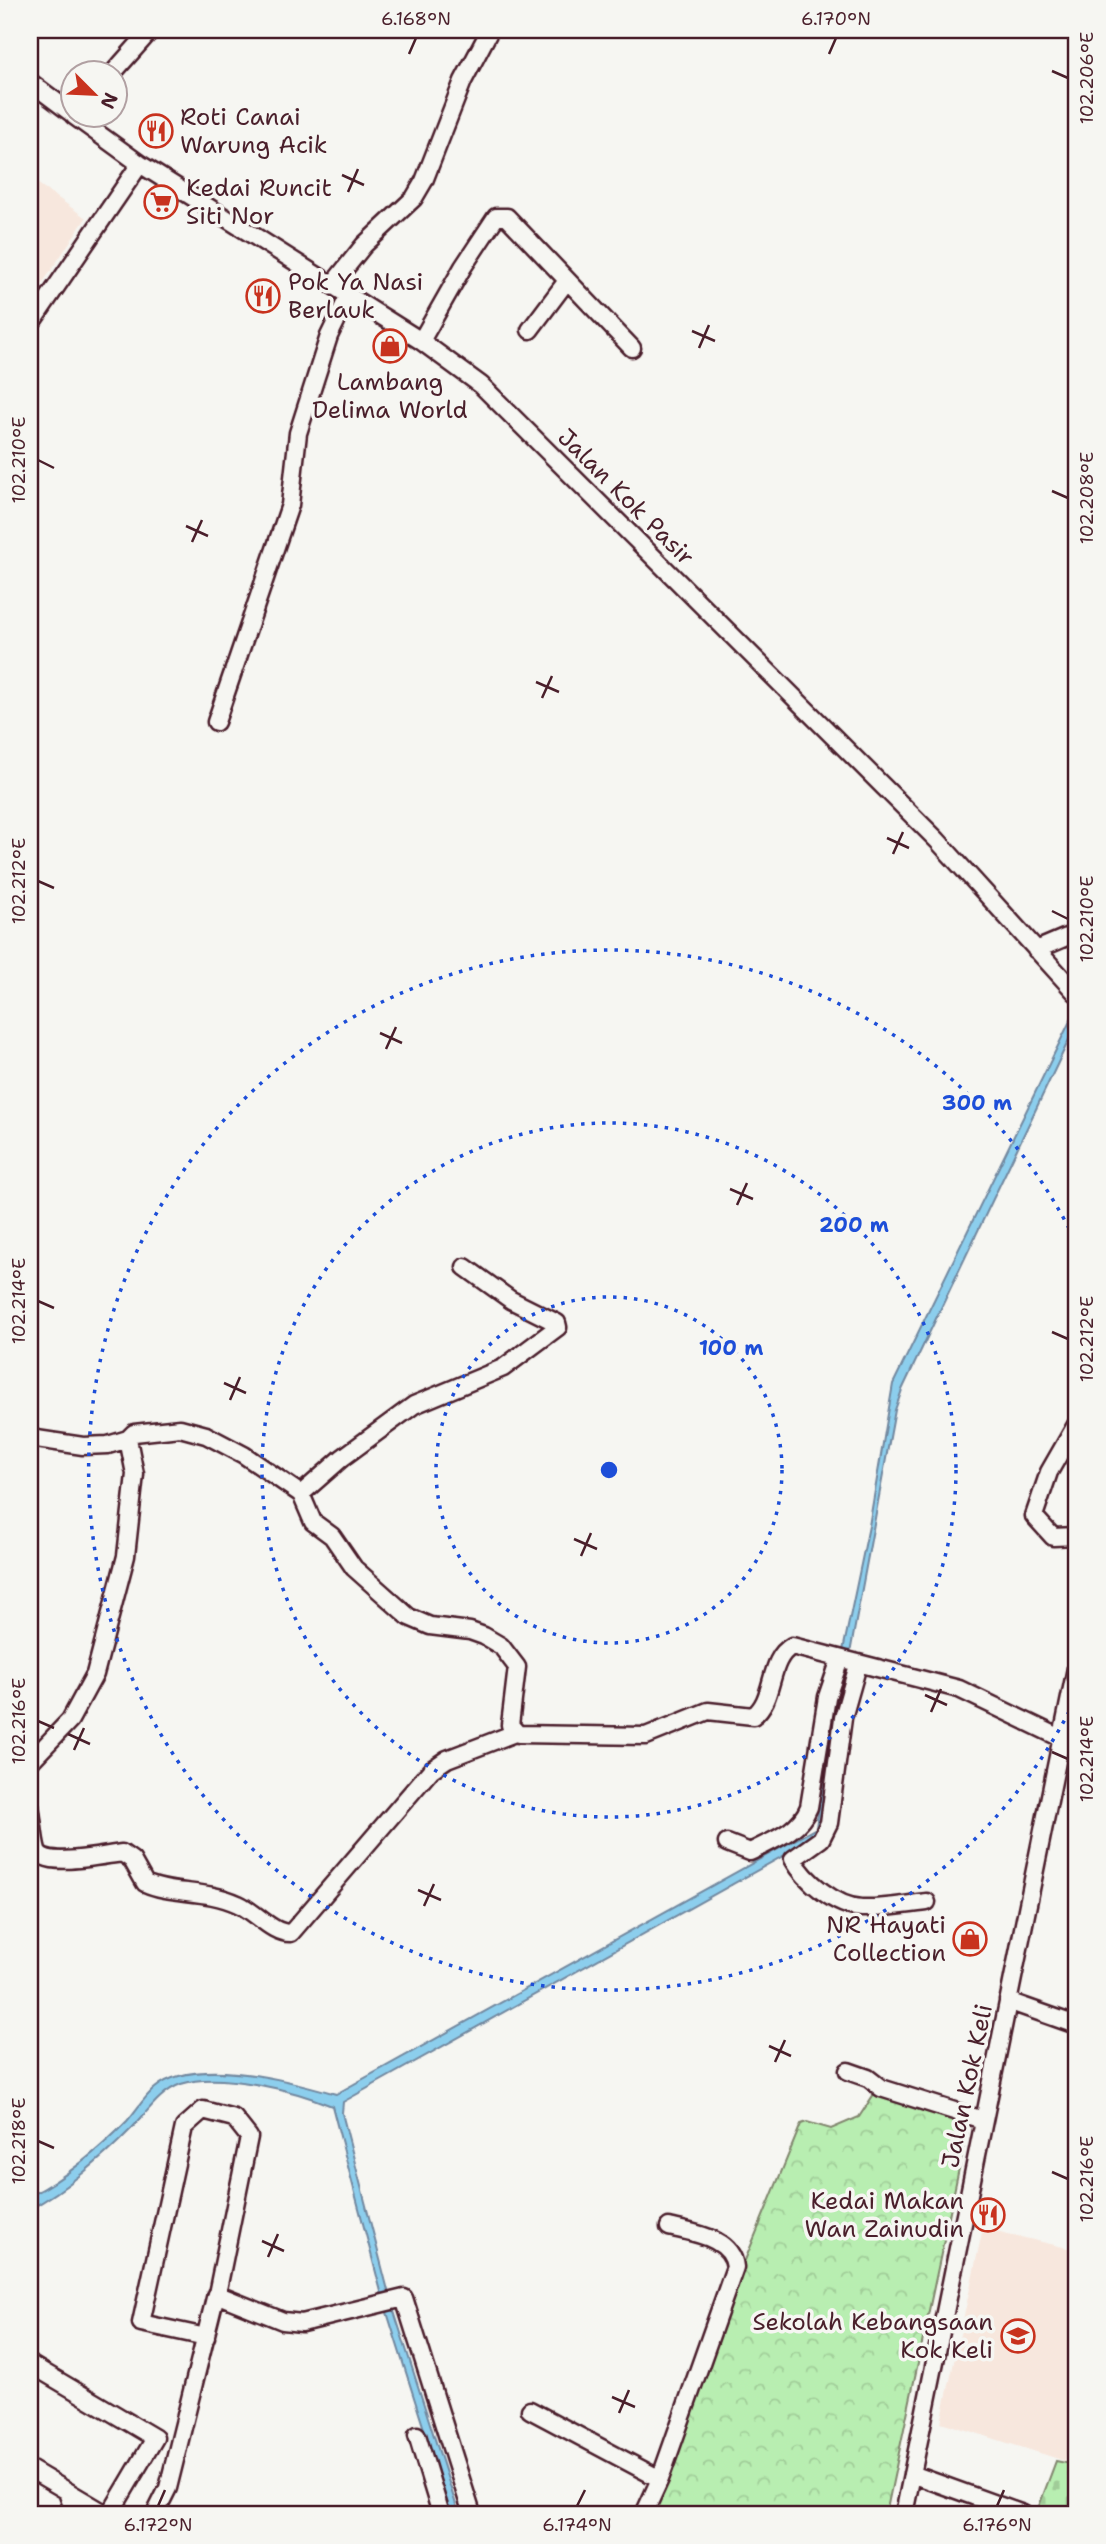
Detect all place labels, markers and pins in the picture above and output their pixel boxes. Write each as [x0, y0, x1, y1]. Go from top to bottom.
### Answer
place label: Roti Canai Warung Acik [180, 101, 328, 161]
restaurant icon: Roti Canai Warung Acik [137, 112, 175, 150]
place label: Kedai Runcit Siti Nor [186, 172, 332, 232]
supermarket icon: Kedai Runcit Siti Nor [142, 183, 180, 221]
place label: Pok Ya Nasi Berlauk [288, 266, 423, 326]
restaurant icon: Pok Ya Nasi Berlauk [244, 277, 282, 315]
shop icon: Lambang Delima World [371, 327, 409, 365]
place label: Lambang Delima World [312, 366, 468, 426]
centre of rings [597, 1458, 621, 1482]
place label: NR Hayati Collection [826, 1909, 946, 1969]
shop icon: NR Hayati Collection [951, 1920, 989, 1958]
place label: Kedai Makan Wan Zainudin [804, 2185, 964, 2245]
restaurant icon: Kedai Makan Wan Zainudin [969, 2196, 1007, 2234]
place label: Sekolah Kebangsaan Kok Keli [752, 2306, 993, 2366]
school or university icon: Sekolah Kebangsaan Kok Keli [999, 2317, 1037, 2355]

